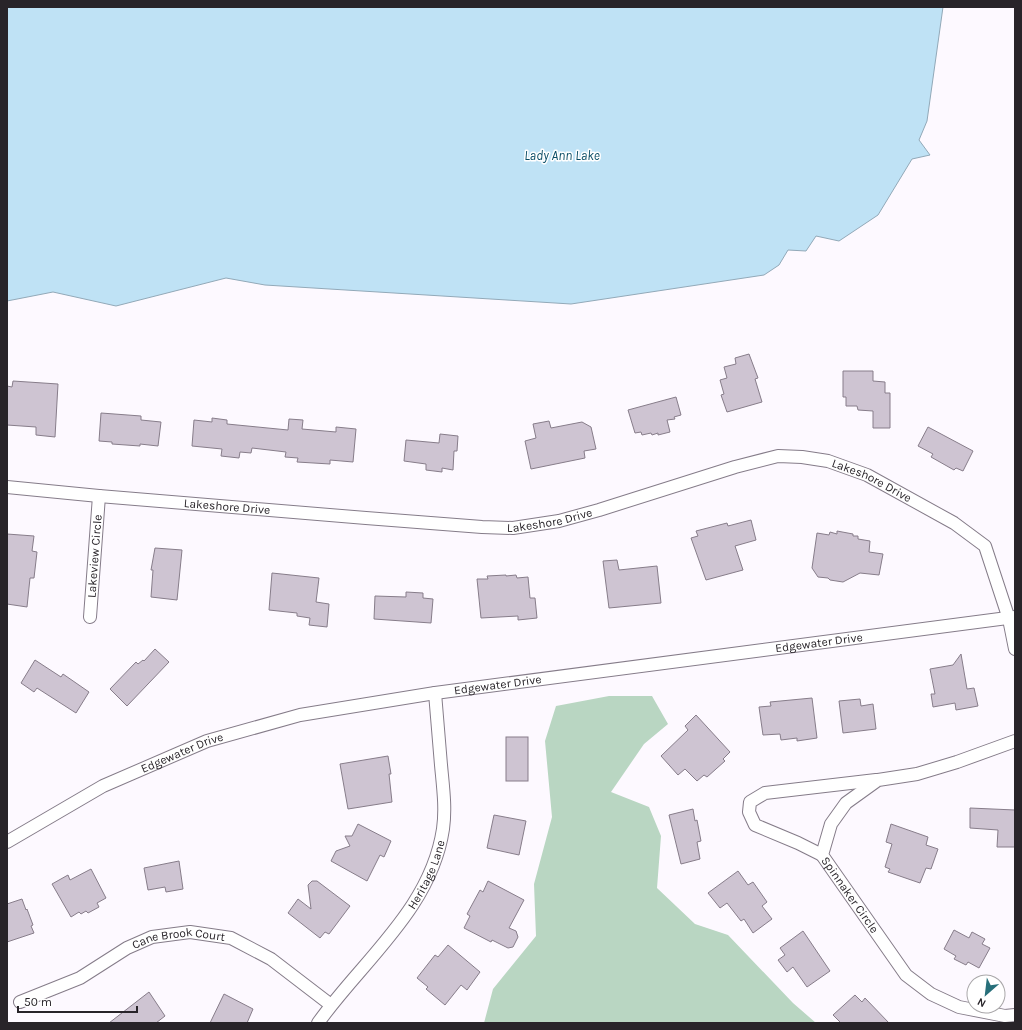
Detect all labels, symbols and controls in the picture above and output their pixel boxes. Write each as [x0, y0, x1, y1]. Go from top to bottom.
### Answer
water label: Lady Ann Lake [524, 148, 600, 163]
street label: Lakeshore Drive [830, 456, 914, 505]
street label: Lakeshore Drive [183, 496, 271, 517]
street label: Lakeshore Drive [507, 505, 594, 535]
street label: Lakeview Circle [84, 514, 105, 598]
street label: Edgewater Drive [774, 630, 863, 655]
street label: Edgewater Drive [453, 672, 542, 697]
street label: Edgewater Drive [139, 730, 225, 776]
street label: Heritage Lane [405, 839, 448, 912]
street label: Spinnaker Circle [818, 854, 881, 936]
street label: Cane Brook Court [130, 925, 227, 952]
north arrow [966, 974, 1006, 1014]
scale bar [18, 988, 137, 1014]
text: 50 m [24, 995, 52, 1009]
text: N [975, 995, 988, 1010]

